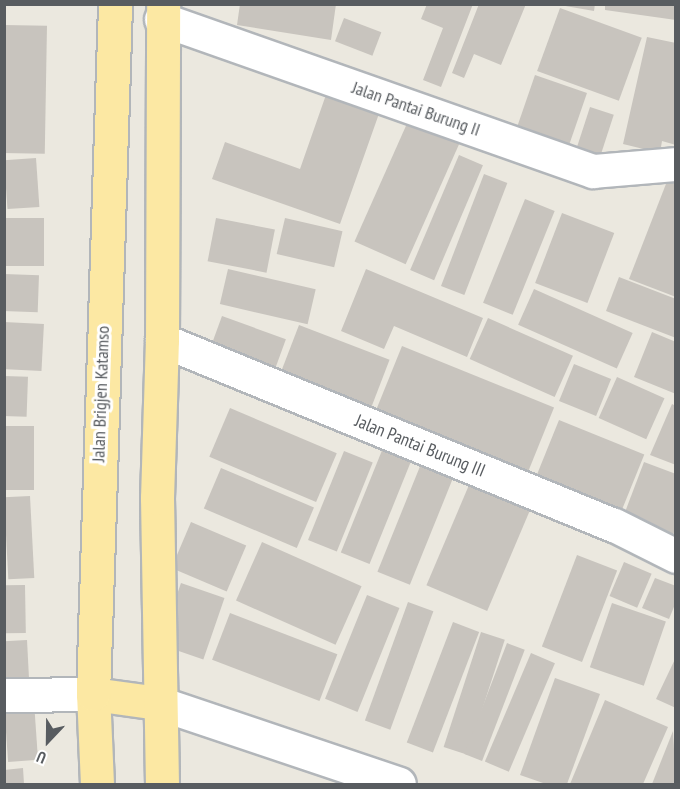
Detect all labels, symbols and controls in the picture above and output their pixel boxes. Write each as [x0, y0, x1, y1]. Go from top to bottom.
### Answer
street label: Jalan Pantai Burung II [349, 77, 483, 141]
street label: Jalan Brigjen Katamso [88, 326, 114, 462]
street label: Jalan Pantai Burung III [352, 410, 488, 482]
north arrow [18, 711, 78, 771]
text: U [34, 747, 49, 769]

